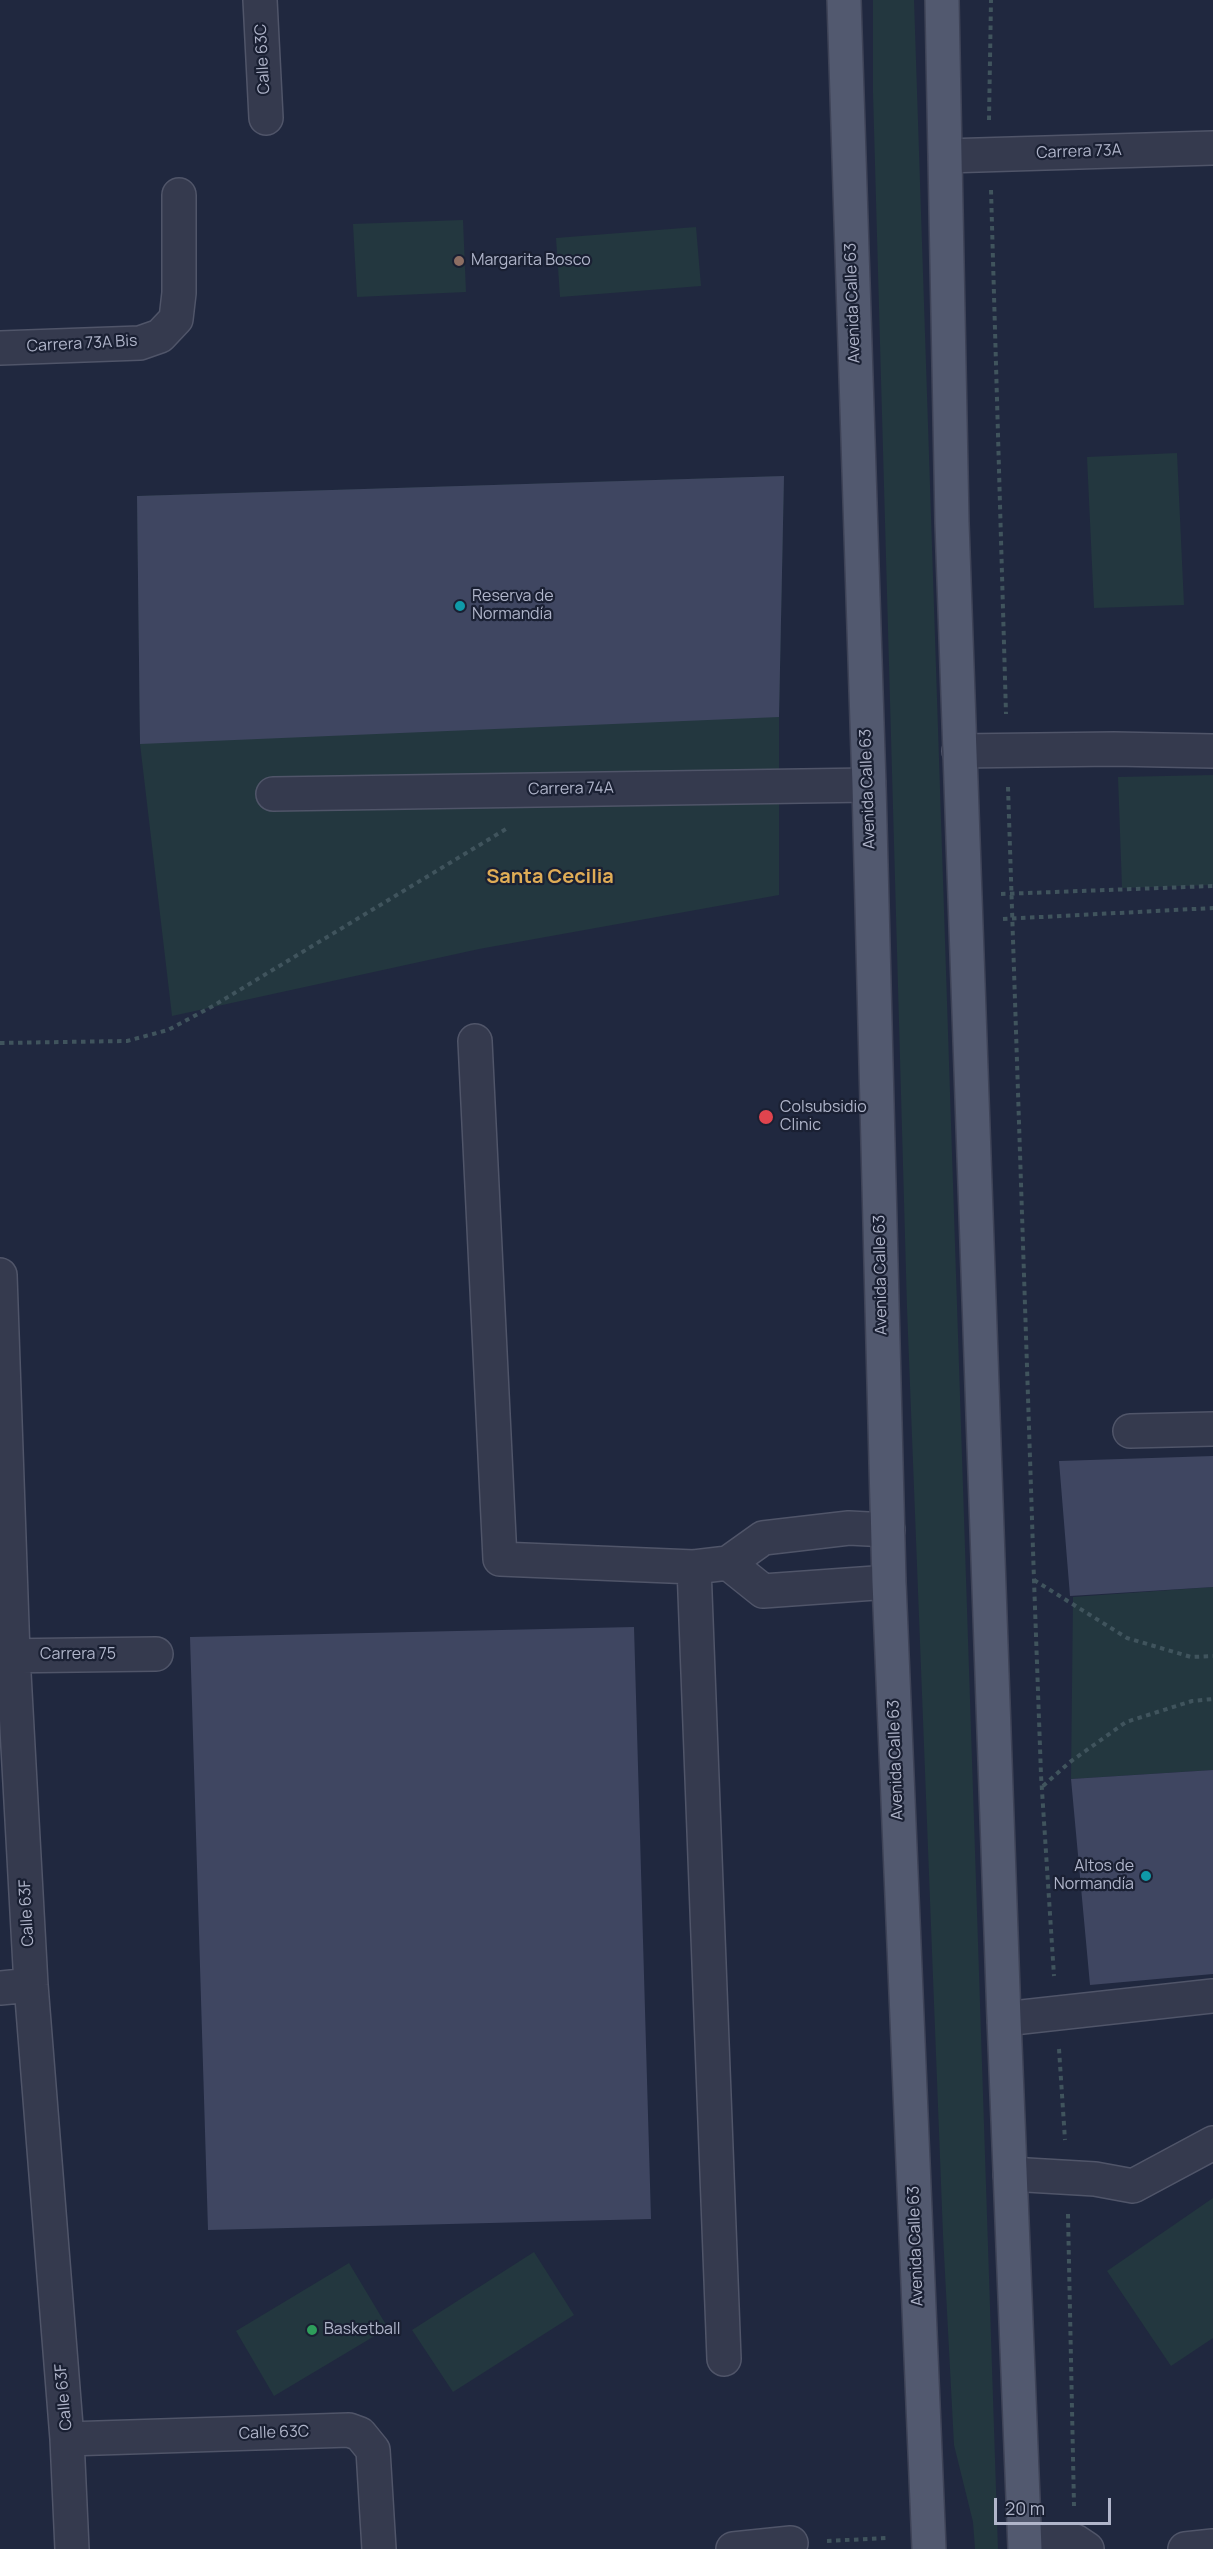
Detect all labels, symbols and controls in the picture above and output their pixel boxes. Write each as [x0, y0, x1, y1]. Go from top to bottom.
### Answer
street label: Calle 63C [252, 23, 274, 95]
street label: Carrera 73A [1036, 141, 1122, 163]
street label: Avenida Calle 63 [841, 243, 865, 363]
place label: Margarita Bosco [471, 251, 591, 271]
marker: Margarita Bosco [452, 254, 466, 268]
street label: Carrera 73A Bis [26, 332, 138, 356]
place label: Reserva de Normandía [472, 587, 554, 625]
marker: Reserva de Normandía [453, 599, 467, 613]
street label: Avenida Calle 63 [856, 729, 880, 849]
street label: Carrera 74A [528, 779, 614, 799]
district label: Santa Cecilia [486, 865, 614, 889]
place label: Colsubsidio Clinic [780, 1098, 867, 1136]
marker: Colsubsidio Clinic [757, 1108, 775, 1126]
street label: Avenida Calle 63 [870, 1215, 892, 1335]
street label: Carrera 75 [40, 1645, 116, 1665]
street label: Avenida Calle 63 [884, 1700, 908, 1820]
place label: Altos de Normandía [1054, 1857, 1134, 1895]
marker: Altos de Normandía [1139, 1869, 1153, 1883]
street label: Calle 63F [16, 1879, 38, 1947]
street label: Avenida Calle 63 [904, 2186, 928, 2306]
place label: Basketball [324, 2320, 400, 2340]
marker: Basketball [305, 2323, 319, 2337]
street label: Calle 63F [52, 2363, 76, 2431]
street label: Calle 63C [238, 2422, 310, 2444]
scale bar [997, 2486, 1114, 2524]
text: 20 m [1005, 2496, 1045, 2520]

